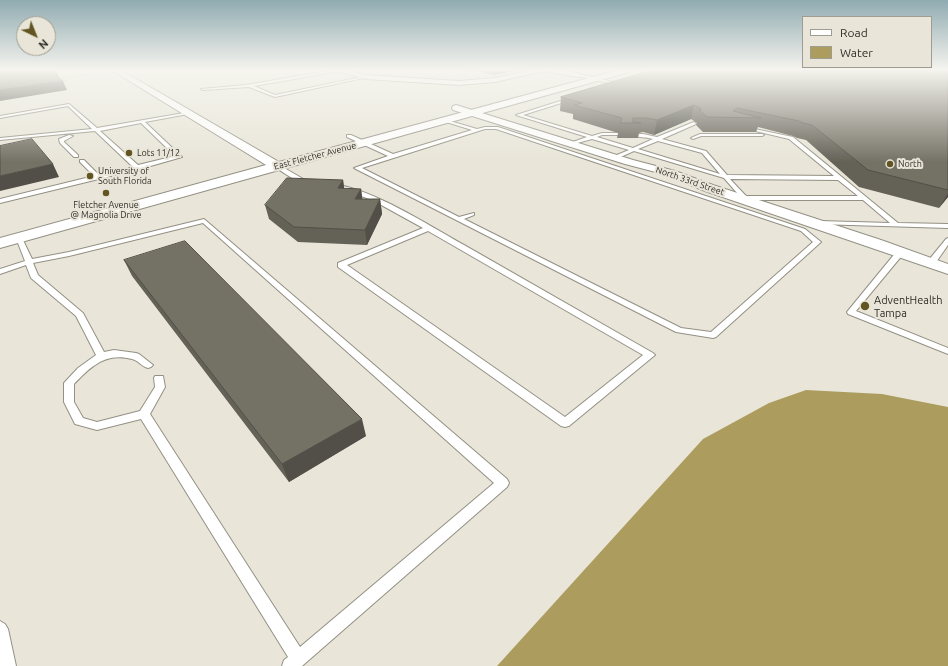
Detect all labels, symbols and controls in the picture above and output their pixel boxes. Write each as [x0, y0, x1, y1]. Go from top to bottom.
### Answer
north arrow [16, 16, 56, 56]
legend [802, 16, 932, 68]
text: Road [840, 26, 868, 39]
text: N [36, 37, 51, 51]
text: Water [840, 46, 873, 59]
street label: East Fletcher Avenue [273, 140, 357, 172]
marker: Lots 11/12 [124, 148, 134, 158]
place label: Lots 11/12 [137, 148, 180, 158]
marker: North [885, 159, 895, 169]
place label: North [898, 159, 922, 169]
street label: North 33rd Street [654, 164, 726, 198]
place label: University of South Florida [98, 166, 152, 187]
marker: University of South Florida [85, 171, 95, 181]
marker: Fletcher Avenue @ Magnolia Drive [101, 188, 111, 198]
place label: Fletcher Avenue @ Magnolia Drive [70, 200, 142, 221]
place label: AdventHealth Tampa [874, 293, 942, 319]
marker: AdventHealth Tampa [859, 300, 871, 312]

